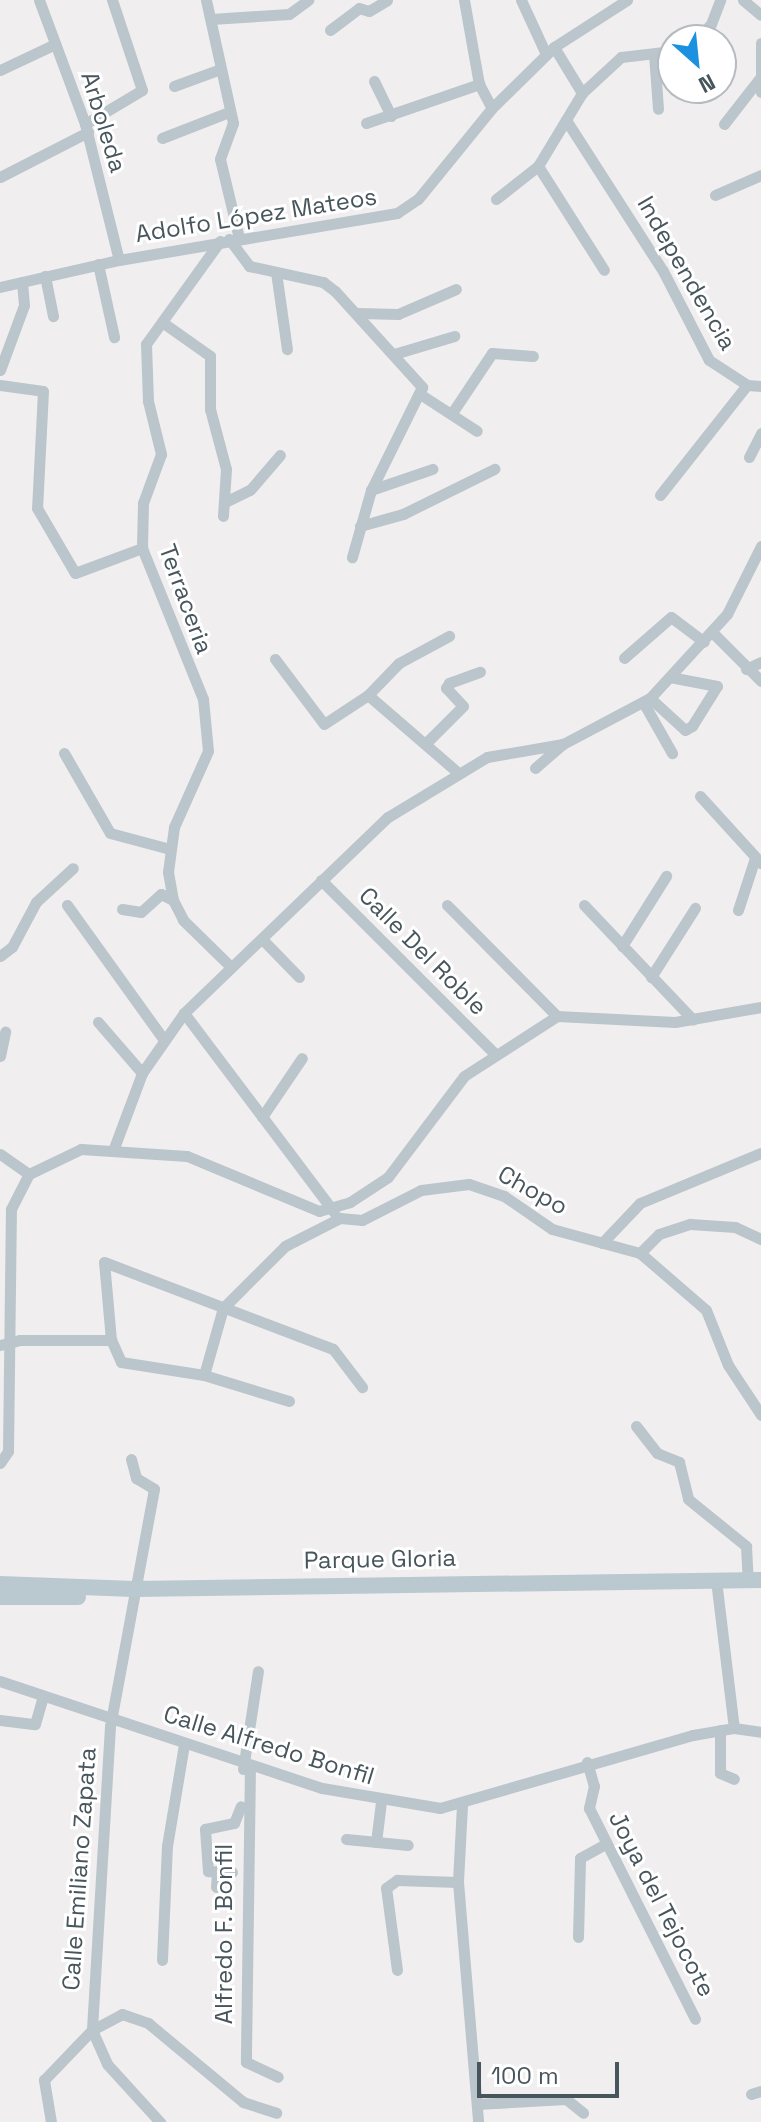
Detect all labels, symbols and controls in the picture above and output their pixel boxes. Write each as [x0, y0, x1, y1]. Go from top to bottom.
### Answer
north arrow [657, 24, 737, 104]
street label: Arboleda [75, 68, 133, 176]
text: N [694, 68, 720, 99]
street label: Adolfo López Mateos [133, 182, 379, 248]
street label: Independencia [631, 191, 743, 355]
street label: Terraceria [153, 540, 219, 658]
street label: Calle Del Roble [353, 881, 493, 1021]
street label: Chopo [493, 1159, 573, 1221]
street label: Parque Gloria [304, 1543, 456, 1575]
street label: Calle Alfredo Bonfil [160, 1699, 378, 1791]
street label: Calle Emiliano Zapata [56, 1747, 102, 1991]
street label: Joya del Tejocote [603, 1806, 721, 2002]
street label: Alfredo F. Bonfil [210, 1843, 238, 2025]
scale bar [481, 2046, 623, 2096]
text: 100 m [491, 2060, 559, 2091]

